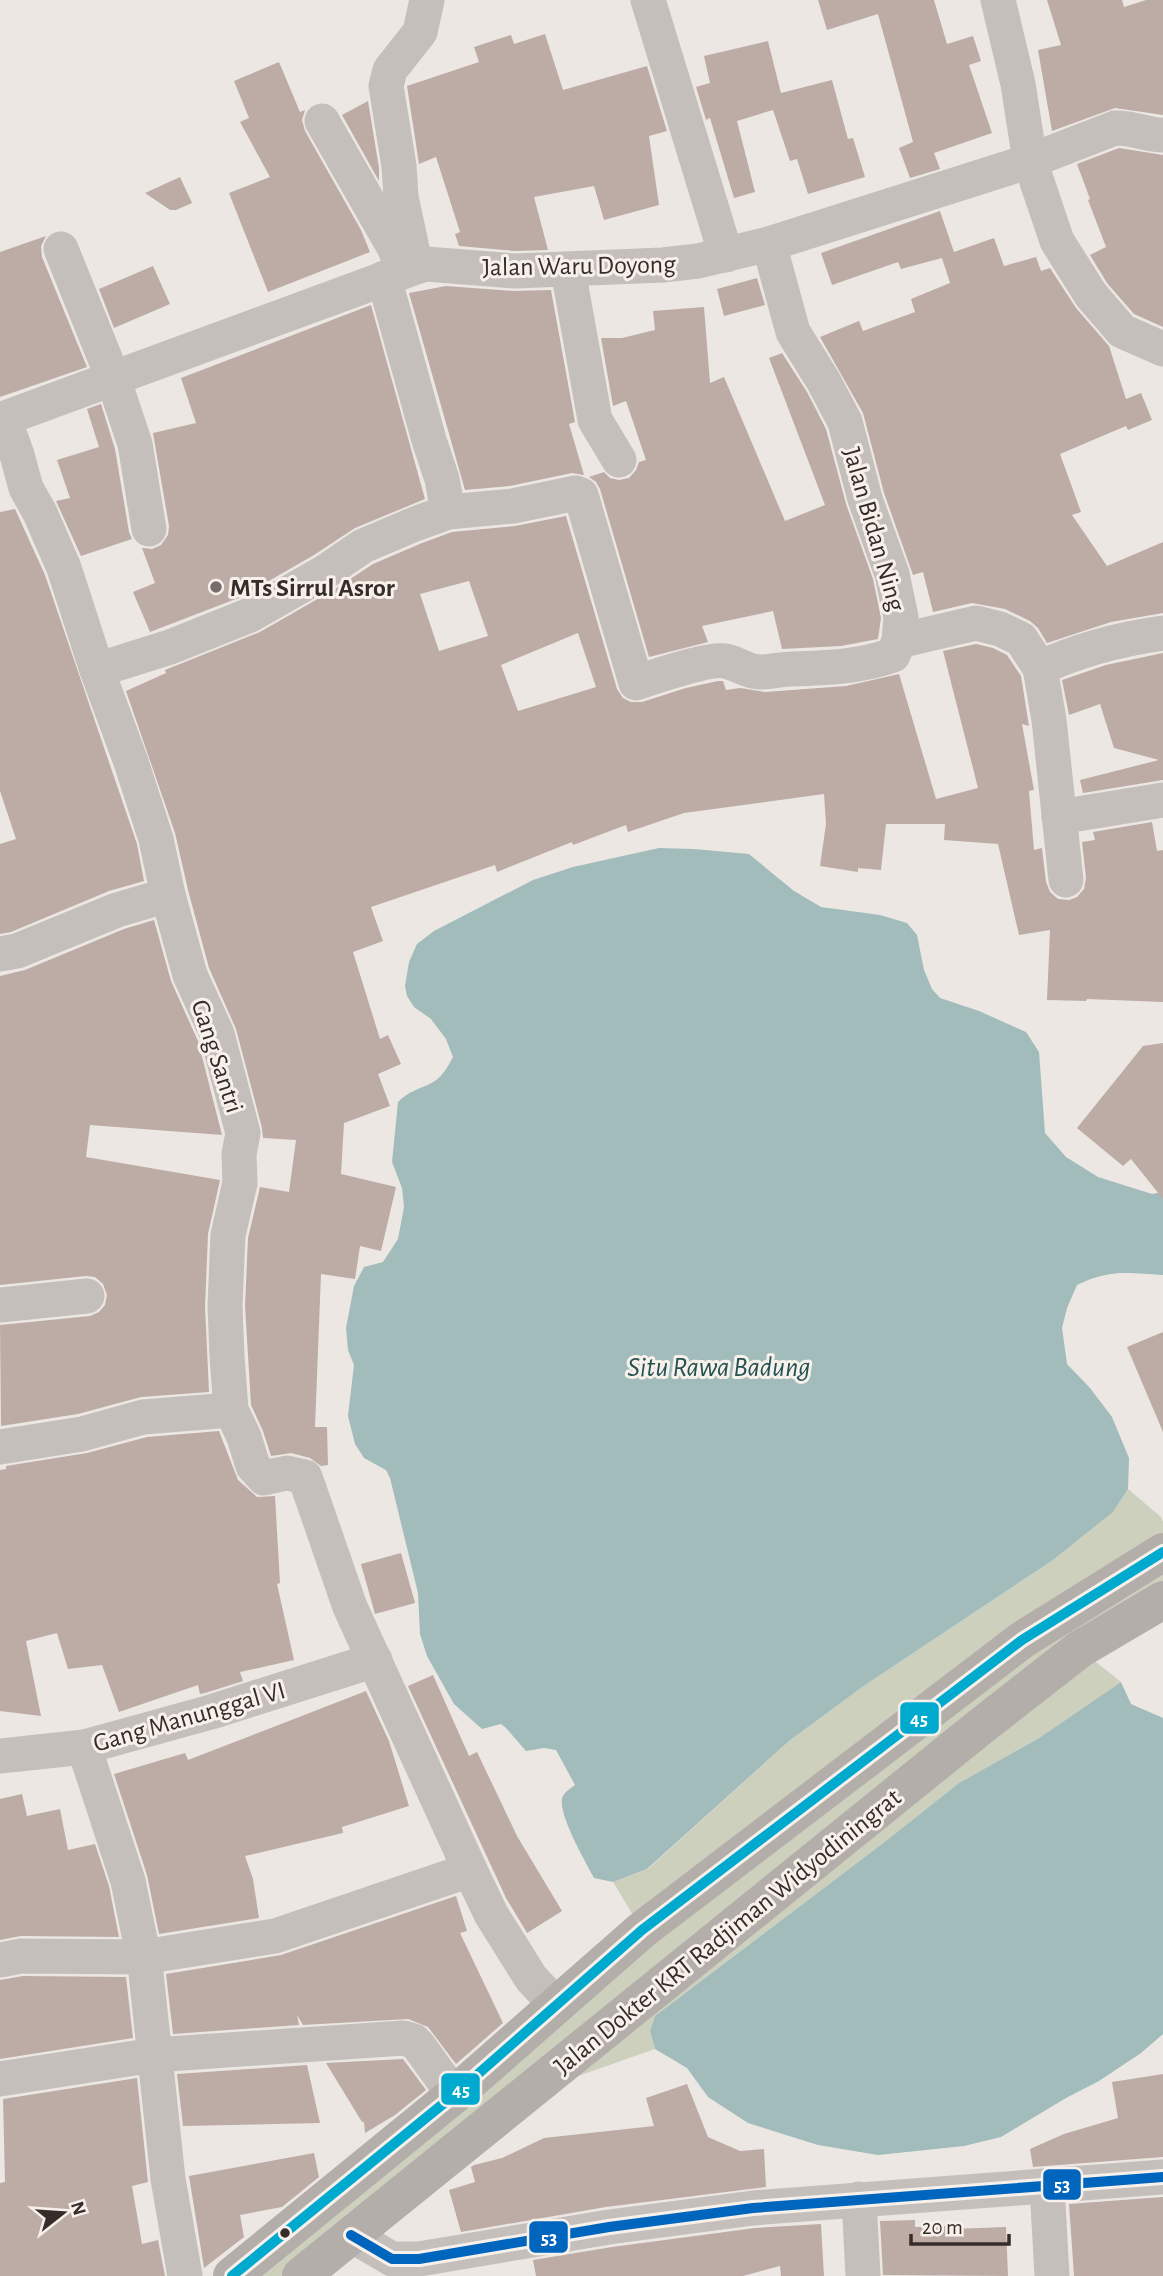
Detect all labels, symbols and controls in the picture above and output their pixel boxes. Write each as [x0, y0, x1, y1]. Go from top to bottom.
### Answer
street label: Jalan Waru Doyong [482, 251, 676, 281]
street label: Jalan Bidan Ning [838, 445, 910, 614]
place label: MTs Sirrul Asror [230, 575, 395, 601]
marker: MTs Sirrul Asror [208, 579, 224, 595]
street label: Gang Santri [187, 996, 248, 1116]
water label: Situ Rawa Badung [627, 1354, 811, 1382]
street label: Gang Manunggal VI [90, 1677, 288, 1757]
line badge: 45 [899, 1701, 940, 1735]
text: 45 [910, 1710, 928, 1729]
street label: Jalan Dokter KRT Radjiman Widyodiningrat [549, 1784, 906, 2080]
line badge: 45 [440, 2072, 481, 2106]
text: 45 [452, 2081, 470, 2100]
line badge: 53 [1042, 2168, 1082, 2201]
text: 53 [1054, 2176, 1070, 2195]
north arrow [28, 2178, 98, 2248]
text: N [67, 2199, 89, 2218]
scale bar [911, 2202, 1009, 2246]
text: 20 m [922, 2217, 963, 2238]
line badge: 53 [528, 2220, 569, 2254]
unlabelled marker [278, 2226, 292, 2240]
text: 53 [541, 2229, 557, 2248]

